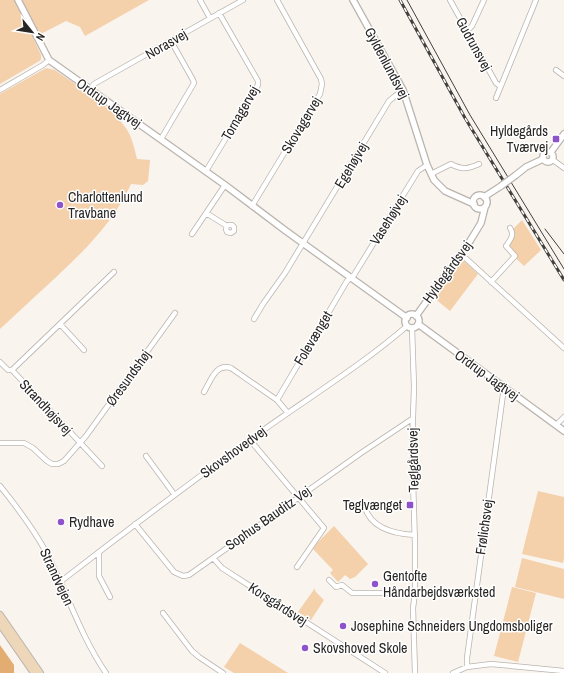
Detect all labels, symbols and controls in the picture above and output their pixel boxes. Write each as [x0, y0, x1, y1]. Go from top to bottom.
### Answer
north arrow [12, 12, 52, 52]
street label: Gudrunsvej [452, 14, 496, 74]
street label: Gyldenlundsvej [361, 24, 413, 102]
street label: Norasvej [142, 25, 190, 63]
text: N [33, 31, 48, 43]
street label: Ordrup Jagtvej [73, 74, 145, 132]
street label: Tornagervej [217, 83, 263, 143]
street label: Skovagervej [277, 93, 325, 157]
place label: Hyldegårds Tværvej [490, 122, 548, 156]
marker: Hyldegårds Tværvej [551, 134, 561, 144]
street label: Egehøjvej [330, 139, 372, 191]
place label: Charlottenlund Travbane [68, 188, 143, 222]
street label: Vasehøjvej [366, 192, 410, 248]
marker: Charlottenlund Travbane [55, 200, 65, 210]
street label: Hyldegårdsvej [418, 237, 476, 307]
street label: Folevænget [290, 308, 336, 368]
street label: Øresundshøj [102, 346, 154, 410]
street label: Ordrup Jagtvej [451, 346, 523, 404]
street label: Strandhøjsvej [16, 375, 76, 439]
street label: Skovshovedvej [196, 422, 270, 482]
street label: Teglgårdsvej [403, 428, 423, 492]
street label: Sophus Bauditz Vej [222, 482, 314, 554]
place label: Teglvænget [343, 496, 402, 514]
street label: Frølichsvej [471, 498, 497, 556]
marker: Teglvænget [405, 500, 415, 510]
place label: Rydhave [69, 513, 114, 531]
marker: Rydhave [56, 517, 66, 527]
street label: Strandvejen [36, 545, 78, 609]
place label: Gentofte Håndarbejdsværksted [383, 567, 495, 601]
street label: Korsgårdsvej [245, 578, 311, 630]
marker: Gentofte Håndarbejdsværksted [370, 579, 380, 589]
place label: Josephine Schneiders Ungdomsboliger [351, 617, 553, 635]
marker: Josephine Schneiders Ungdomsboliger [338, 621, 348, 631]
place label: Skovshoved Skole [313, 639, 407, 657]
marker: Skovshoved Skole [300, 643, 310, 653]

